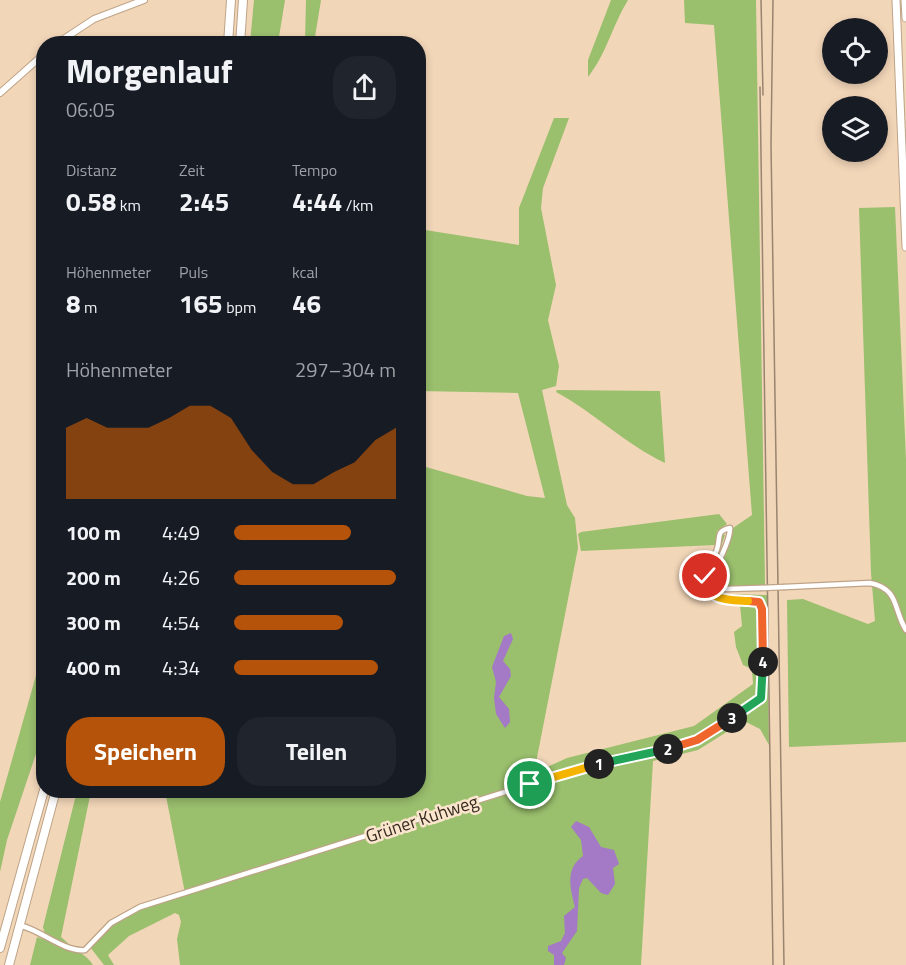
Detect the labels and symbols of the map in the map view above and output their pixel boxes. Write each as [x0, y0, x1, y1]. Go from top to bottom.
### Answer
pin [679, 550, 730, 601]
pin: 4 [748, 647, 778, 677]
pin: 3 [717, 703, 747, 733]
pin: 2 [653, 734, 683, 764]
pin: 1 [584, 749, 614, 779]
pin [504, 758, 555, 809]
street label: Grüner Kuhweg [362, 788, 482, 849]

